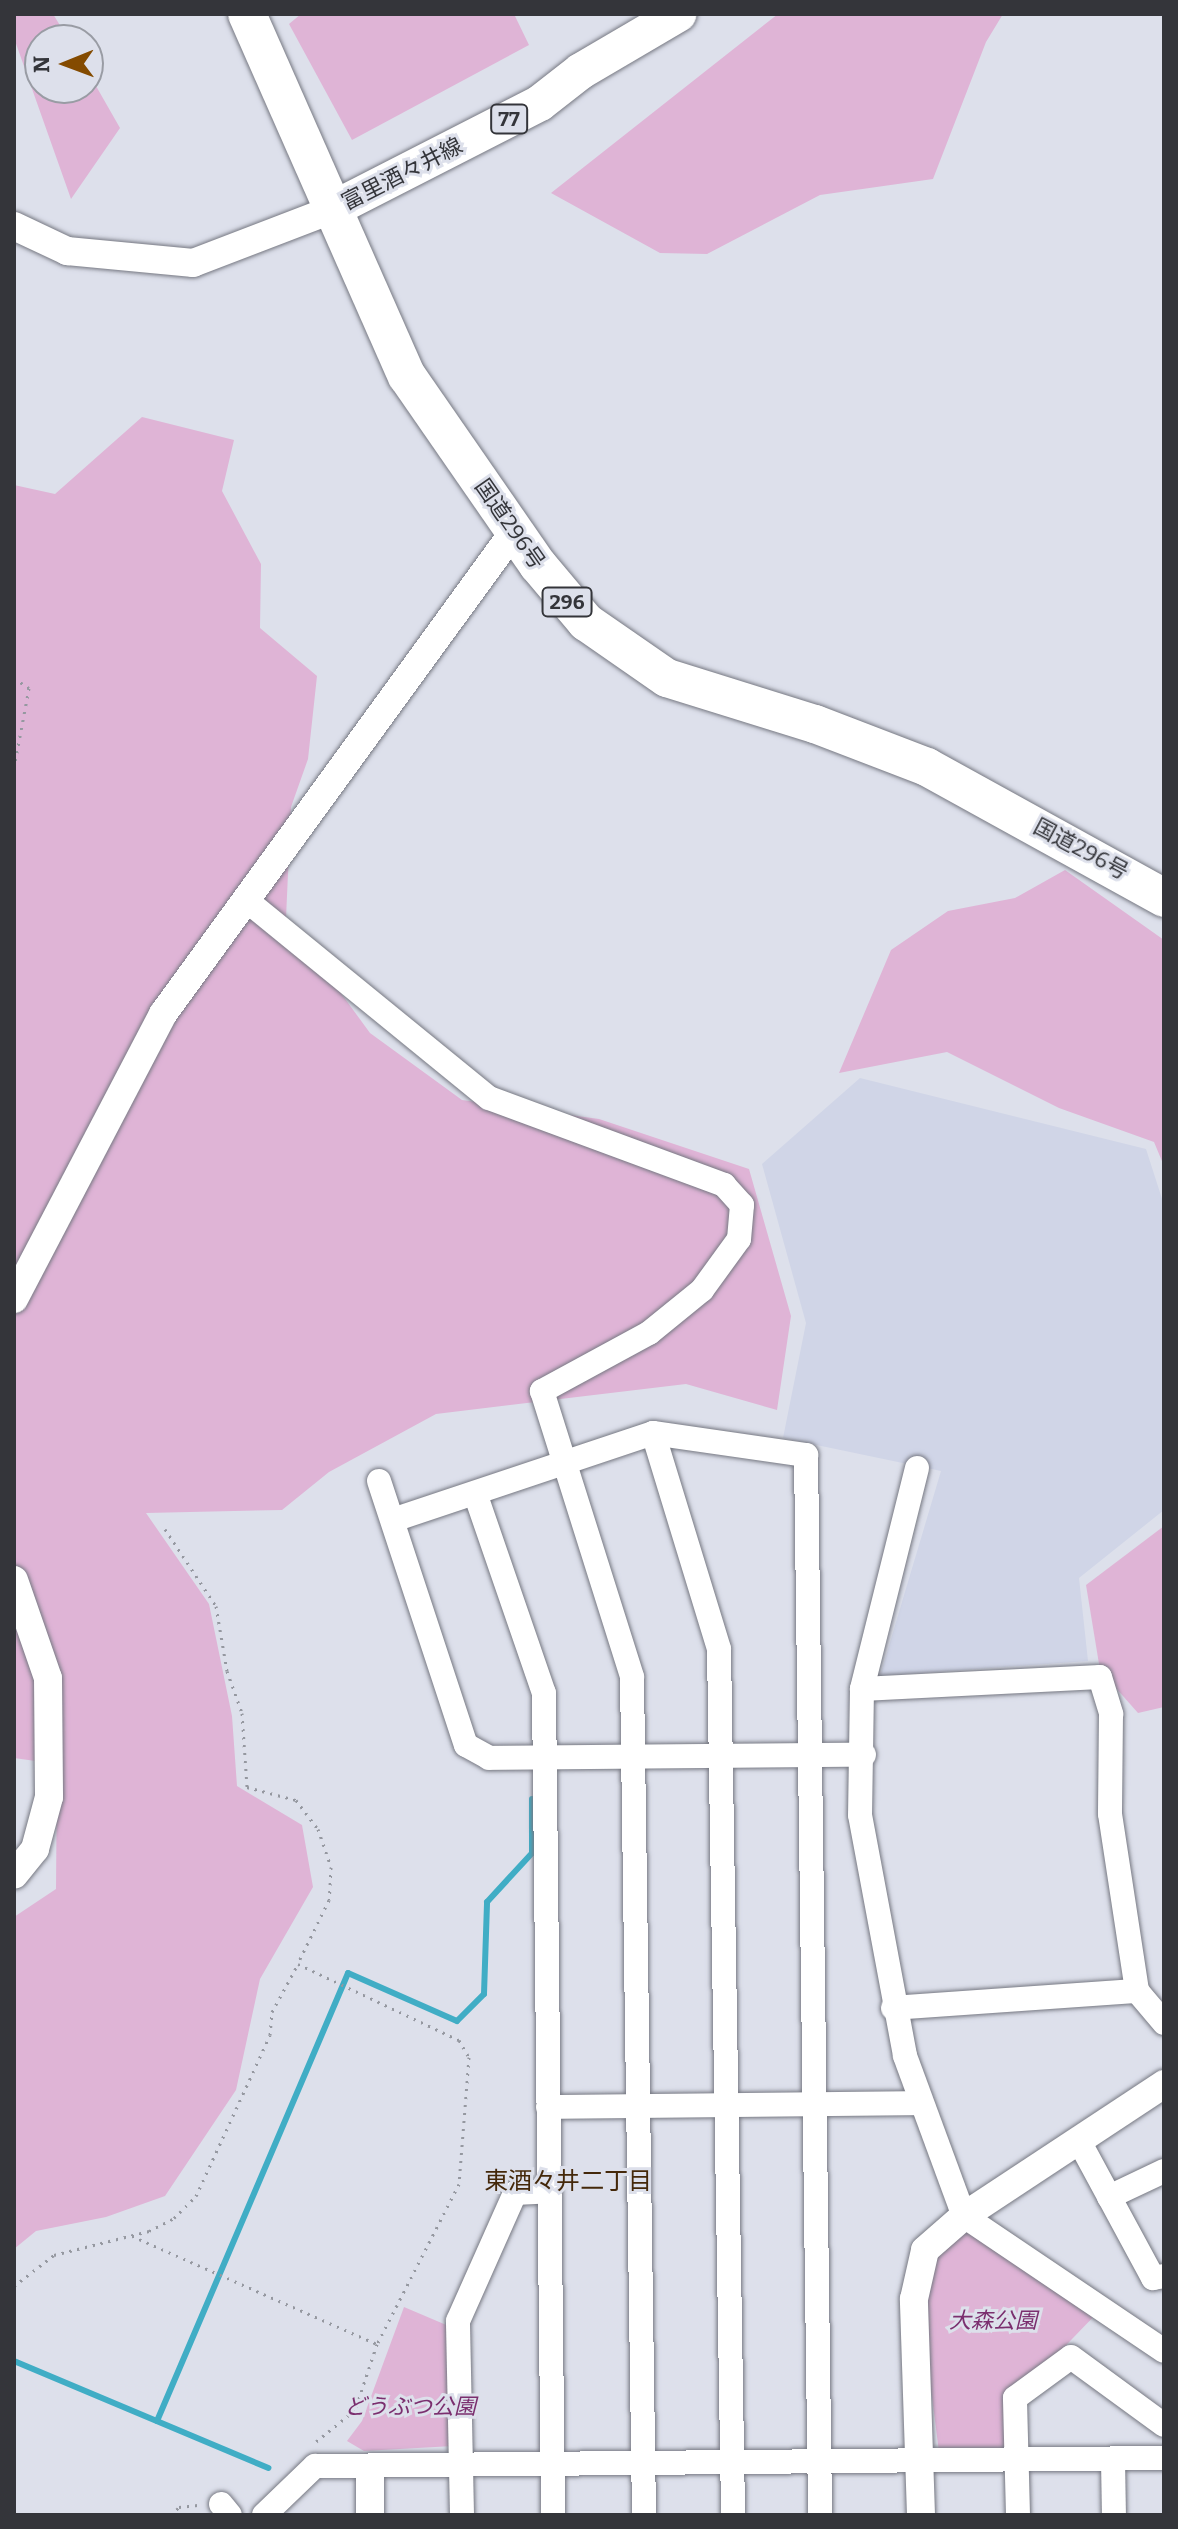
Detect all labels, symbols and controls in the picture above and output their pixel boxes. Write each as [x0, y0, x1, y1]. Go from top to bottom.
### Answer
north arrow [24, 24, 104, 104]
text: N [28, 56, 55, 73]
road number: 77 [489, 103, 529, 135]
street label: 富里酒々井線 [337, 132, 467, 216]
street label: 国道296号 [469, 474, 551, 574]
road number: 296 [541, 586, 593, 618]
street label: 国道296号 [1029, 813, 1133, 885]
district label: 東酒々井二丁目 [484, 2168, 652, 2196]
park label: 大森公園 [949, 2308, 1037, 2334]
park label: どうぶつ公園 [344, 2394, 476, 2420]

